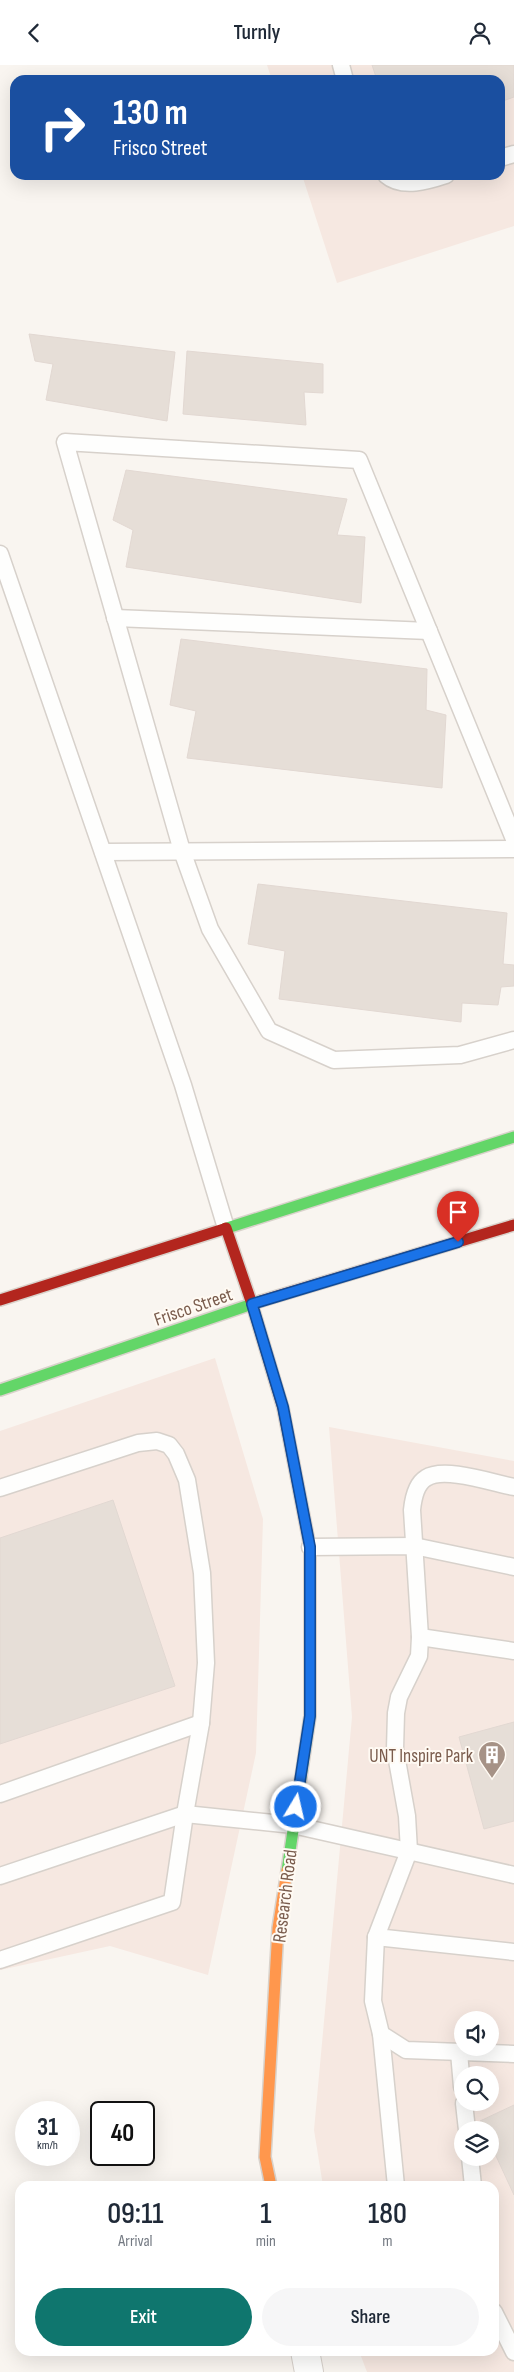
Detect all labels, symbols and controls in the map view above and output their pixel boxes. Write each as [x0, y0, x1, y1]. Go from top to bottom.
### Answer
icon: back [20, 19, 48, 47]
text: Turnly [234, 19, 280, 46]
icon: person [466, 19, 494, 47]
text: 130 m [113, 92, 188, 135]
icon: right [30, 95, 95, 160]
text: Frisco Street [113, 135, 207, 162]
pin [437, 1191, 479, 1242]
icon: arrive [444, 1198, 472, 1226]
street label: Frisco Street [151, 1283, 236, 1332]
building icon: UNT Inspire Park [477, 1740, 507, 1779]
place label: UNT Inspire Park [369, 1745, 474, 1768]
position arrow [269, 1780, 321, 1832]
street label: Research Road [268, 1848, 303, 1944]
map controls [454, 2011, 499, 2166]
button: sound [454, 2011, 499, 2056]
button: search [454, 2066, 499, 2111]
speed limit sign: 40 [90, 2101, 155, 2166]
text: 31 [37, 2112, 58, 2143]
button: layers [454, 2121, 499, 2166]
text: km/h [37, 2138, 58, 2153]
text: 09:11 [107, 2196, 164, 2232]
text: 1 [260, 2196, 271, 2232]
text: 180 [368, 2196, 407, 2232]
text: Arrival [118, 2232, 153, 2251]
text: min [256, 2232, 276, 2251]
text: m [382, 2232, 393, 2251]
button: Exit [35, 2288, 252, 2346]
button: Share [262, 2288, 479, 2346]

